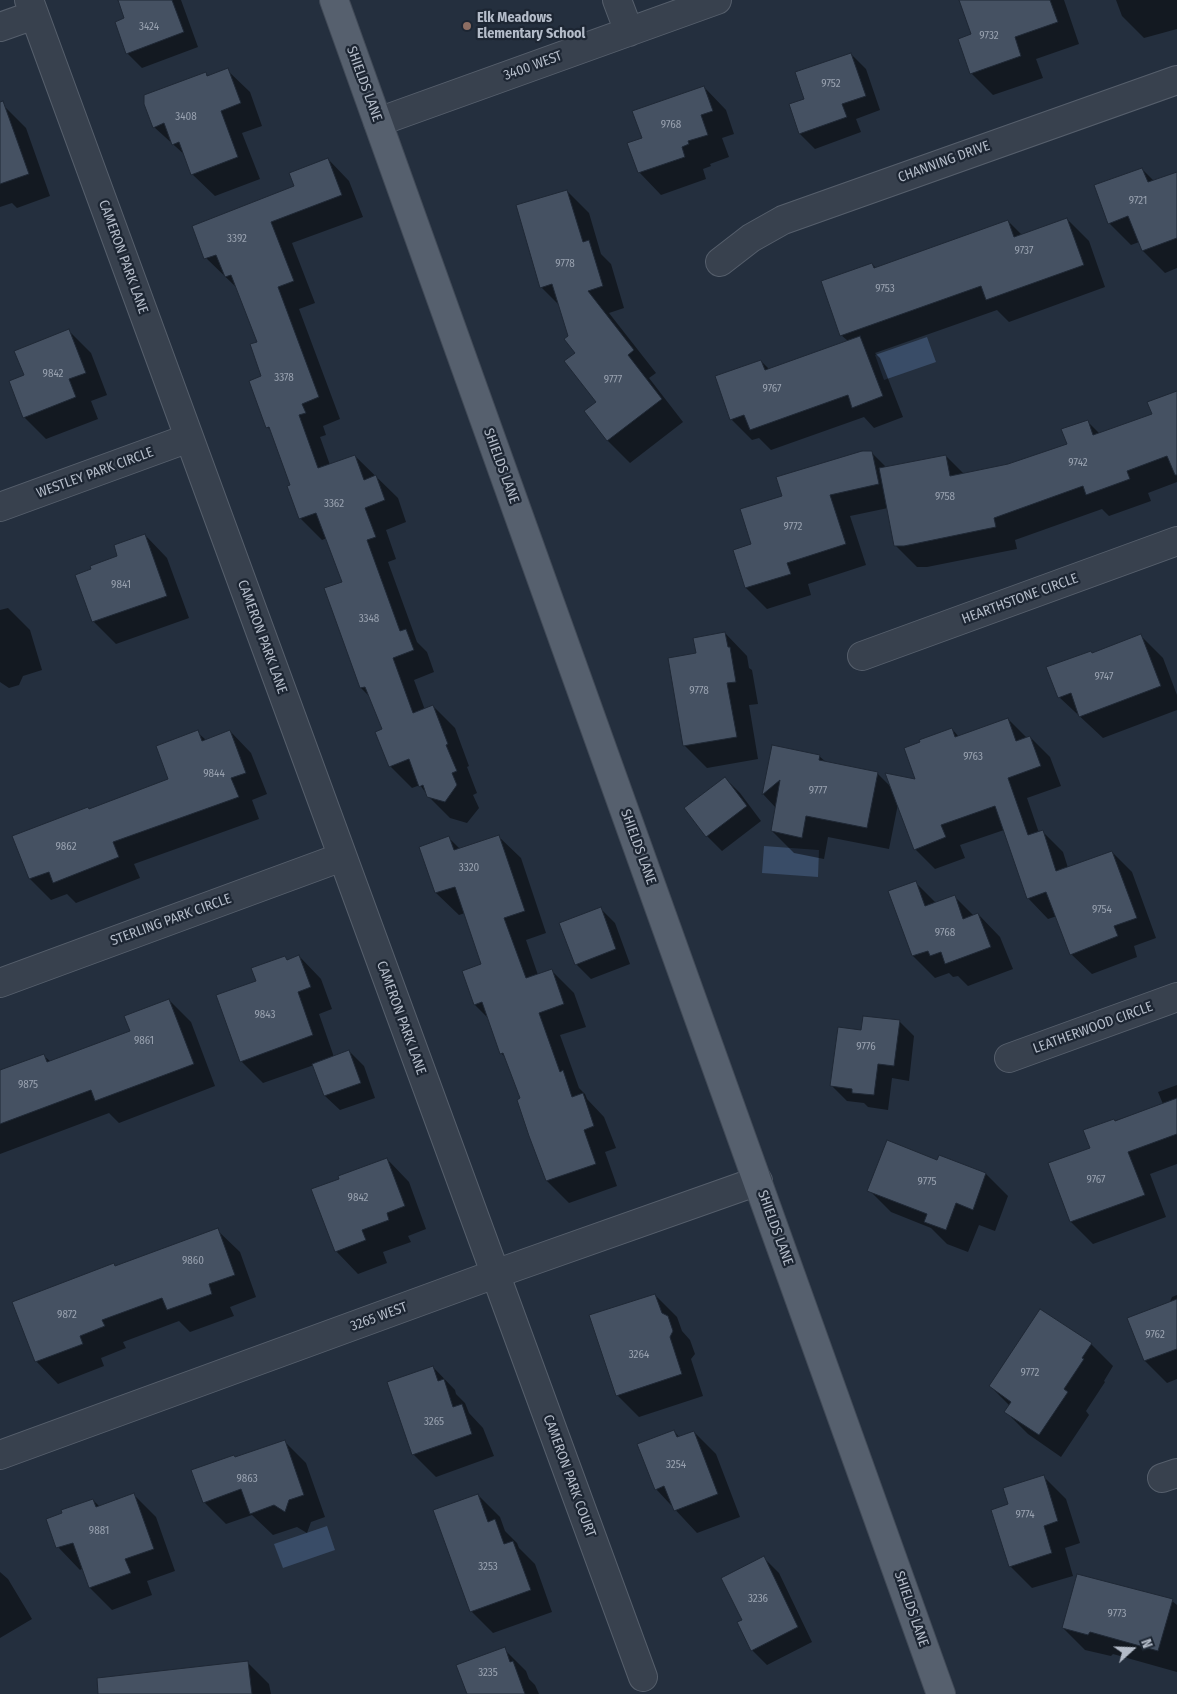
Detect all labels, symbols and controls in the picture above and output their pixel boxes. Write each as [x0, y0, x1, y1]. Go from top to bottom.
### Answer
place label: Elk Meadows Elementary School [477, 10, 585, 42]
house number: 3424 [139, 20, 159, 34]
marker: Elk Meadows Elementary School [461, 20, 473, 32]
house number: 9732 [979, 29, 999, 43]
street label: SHIELDS LANE [343, 44, 385, 124]
street label: 3400 WEST [502, 48, 564, 84]
house number: 9752 [821, 77, 841, 91]
house number: 3408 [175, 110, 197, 124]
house number: 9768 [661, 118, 681, 132]
street label: CHANNING DRIVE [896, 138, 992, 186]
house number: 9721 [1129, 194, 1147, 208]
street label: CAMERON PARK LANE [95, 198, 151, 316]
house number: 3392 [227, 232, 247, 246]
house number: 9737 [1015, 244, 1033, 258]
house number: 9778 [555, 257, 575, 271]
house number: 9753 [875, 282, 895, 296]
house number: 9842 [43, 367, 63, 381]
house number: 3378 [274, 371, 294, 385]
house number: 9777 [604, 373, 622, 387]
house number: 9767 [762, 382, 782, 396]
street label: SHIELDS LANE [480, 426, 522, 506]
street label: WESTLEY PARK CIRCLE [34, 444, 156, 502]
house number: 9742 [1068, 456, 1088, 470]
house number: 9758 [935, 490, 955, 504]
house number: 3362 [324, 497, 344, 511]
house number: 9772 [784, 520, 802, 534]
street label: HEARTHSTONE CIRCLE [959, 570, 1081, 628]
house number: 9841 [111, 578, 131, 592]
street label: CAMERON PARK LANE [234, 578, 290, 696]
house number: 3348 [359, 612, 379, 626]
house number: 9747 [1095, 670, 1113, 684]
house number: 9778 [689, 684, 709, 698]
house number: 9763 [963, 750, 983, 764]
house number: 9844 [203, 767, 225, 781]
house number: 9777 [809, 784, 827, 798]
street label: SHIELDS LANE [617, 807, 659, 887]
house number: 9862 [55, 840, 77, 854]
house number: 3320 [459, 861, 479, 875]
street label: STERLING PARK CIRCLE [108, 890, 234, 950]
house number: 9754 [1092, 903, 1112, 917]
house number: 9768 [935, 926, 955, 940]
street label: CAMERON PARK LANE [373, 959, 429, 1077]
street label: LEATHERWOOD CIRCLE [1031, 999, 1155, 1057]
house number: 9843 [255, 1008, 275, 1022]
house number: 9861 [134, 1034, 154, 1048]
house number: 9776 [856, 1040, 876, 1054]
house number: 9875 [18, 1078, 38, 1092]
house number: 9767 [1086, 1173, 1106, 1187]
house number: 9775 [917, 1175, 937, 1189]
street label: SHIELDS LANE [754, 1188, 796, 1268]
house number: 9842 [348, 1191, 368, 1205]
house number: 9860 [182, 1254, 204, 1268]
street label: 3265 WEST [348, 1299, 410, 1335]
house number: 9872 [57, 1308, 77, 1322]
house number: 9762 [1145, 1328, 1165, 1342]
house number: 3264 [629, 1348, 649, 1362]
house number: 9772 [1021, 1366, 1039, 1380]
street label: CAMERON PARK COURT [539, 1413, 599, 1539]
house number: 3265 [424, 1415, 444, 1429]
house number: 3254 [666, 1458, 686, 1472]
house number: 9863 [236, 1472, 258, 1486]
house number: 9774 [1015, 1508, 1035, 1522]
house number: 9881 [89, 1524, 109, 1538]
house number: 3253 [478, 1560, 498, 1574]
street label: SHIELDS LANE [890, 1569, 932, 1649]
house number: 3236 [748, 1592, 768, 1606]
house number: 9773 [1107, 1607, 1127, 1621]
north arrow [1107, 1624, 1157, 1674]
text: N [1137, 1637, 1156, 1651]
house number: 3235 [478, 1666, 498, 1680]

